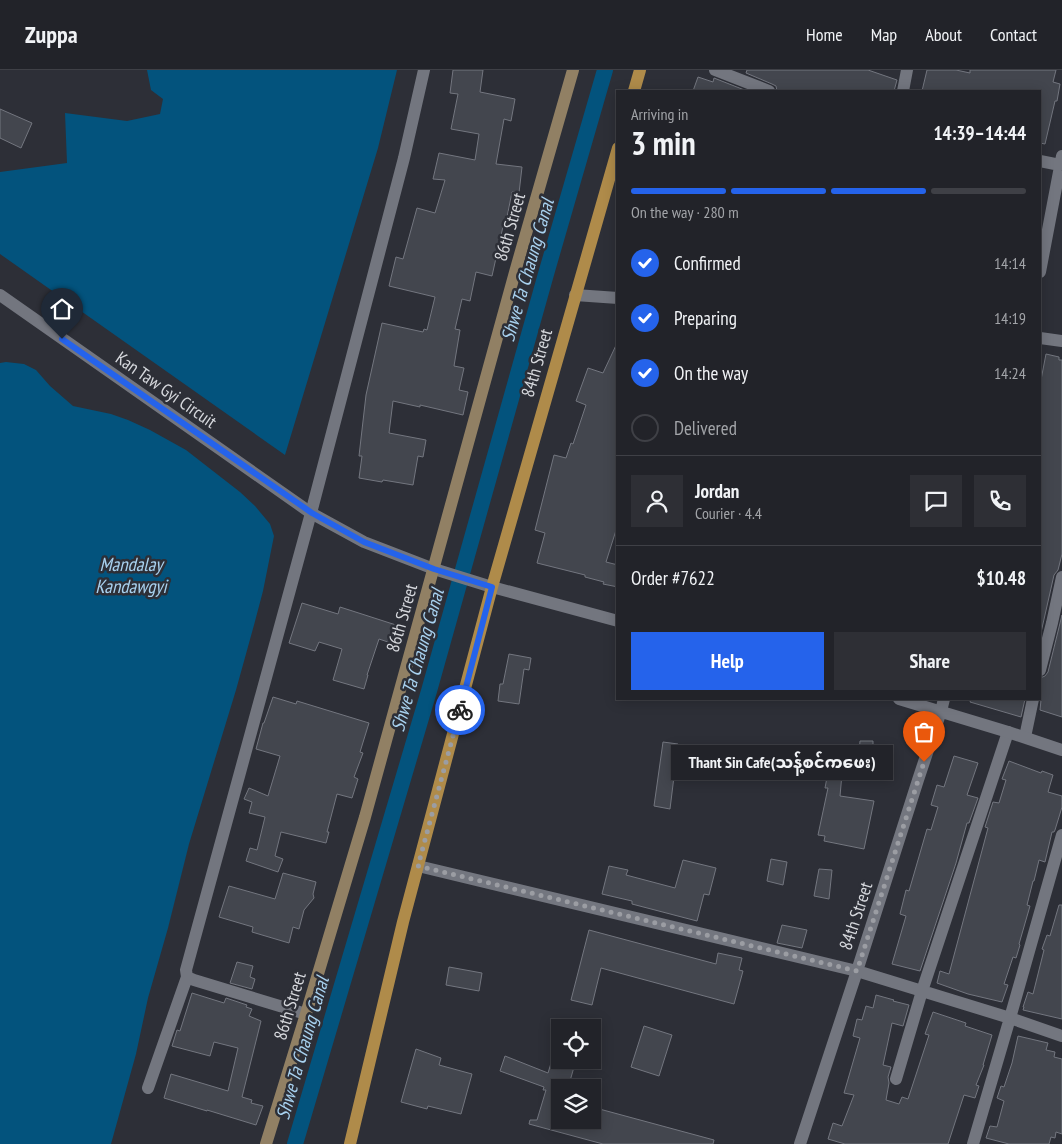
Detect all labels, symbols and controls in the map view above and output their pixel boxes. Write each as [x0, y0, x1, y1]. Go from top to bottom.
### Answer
text: Zuppa [25, 19, 78, 50]
text: Home [806, 23, 843, 46]
text: Map [871, 23, 897, 46]
text: About [925, 23, 962, 46]
text: Contact [990, 23, 1037, 46]
text: Arriving in [631, 104, 688, 124]
text: 14:39–14:44 [933, 121, 1026, 145]
text: 3 min [631, 122, 696, 164]
street label: 86th Street [489, 190, 530, 264]
water label: Shwe Ta Chaung Canal [495, 194, 559, 344]
text: On the way · 280 m [631, 202, 739, 222]
icon: check [631, 249, 659, 277]
text: Confirmed [674, 251, 741, 275]
text: 14:14 [994, 253, 1026, 273]
pin [41, 288, 83, 339]
icon: home [48, 295, 76, 323]
icon: check [631, 304, 659, 332]
text: Preparing [674, 306, 737, 330]
text: 14:19 [994, 308, 1026, 328]
street label: 84th Street [516, 326, 557, 400]
street label: Kan Taw Gyi Circuit [111, 346, 221, 433]
icon: check [631, 359, 659, 387]
text: On the way [674, 361, 748, 385]
text: 14:24 [994, 363, 1026, 383]
text: Delivered [674, 416, 737, 440]
button: person [631, 475, 683, 527]
button: chat [910, 475, 962, 527]
button: phone [974, 475, 1026, 527]
text: Jordan [695, 479, 739, 503]
text: Courier · 4.4 [695, 503, 762, 523]
water label: Mandalay Kandawgyi [95, 552, 169, 598]
text: Order #7622 [631, 566, 715, 590]
text: $10.48 [977, 566, 1026, 590]
street label: 86th Street [381, 581, 422, 655]
water label: Shwe Ta Chaung Canal [385, 584, 449, 734]
button: Help [631, 632, 824, 690]
button: Share [834, 632, 1026, 690]
courier [435, 685, 485, 735]
icon: bike [446, 696, 474, 724]
pin [903, 711, 945, 762]
icon: bag [910, 718, 938, 746]
callout: Thant Sin Cafe(သန့်စင်ကဖေး) [672, 744, 894, 780]
text: Thant Sin Cafe(သန့်စင်ကဖေး) [688, 752, 876, 772]
street label: 84th Street [834, 879, 877, 953]
street label: 86th Street [268, 969, 311, 1043]
water label: Shwe Ta Chaung Canal [270, 972, 334, 1122]
map controls [551, 1019, 601, 1129]
button: locate [551, 1019, 601, 1069]
button: layers [551, 1079, 601, 1129]

